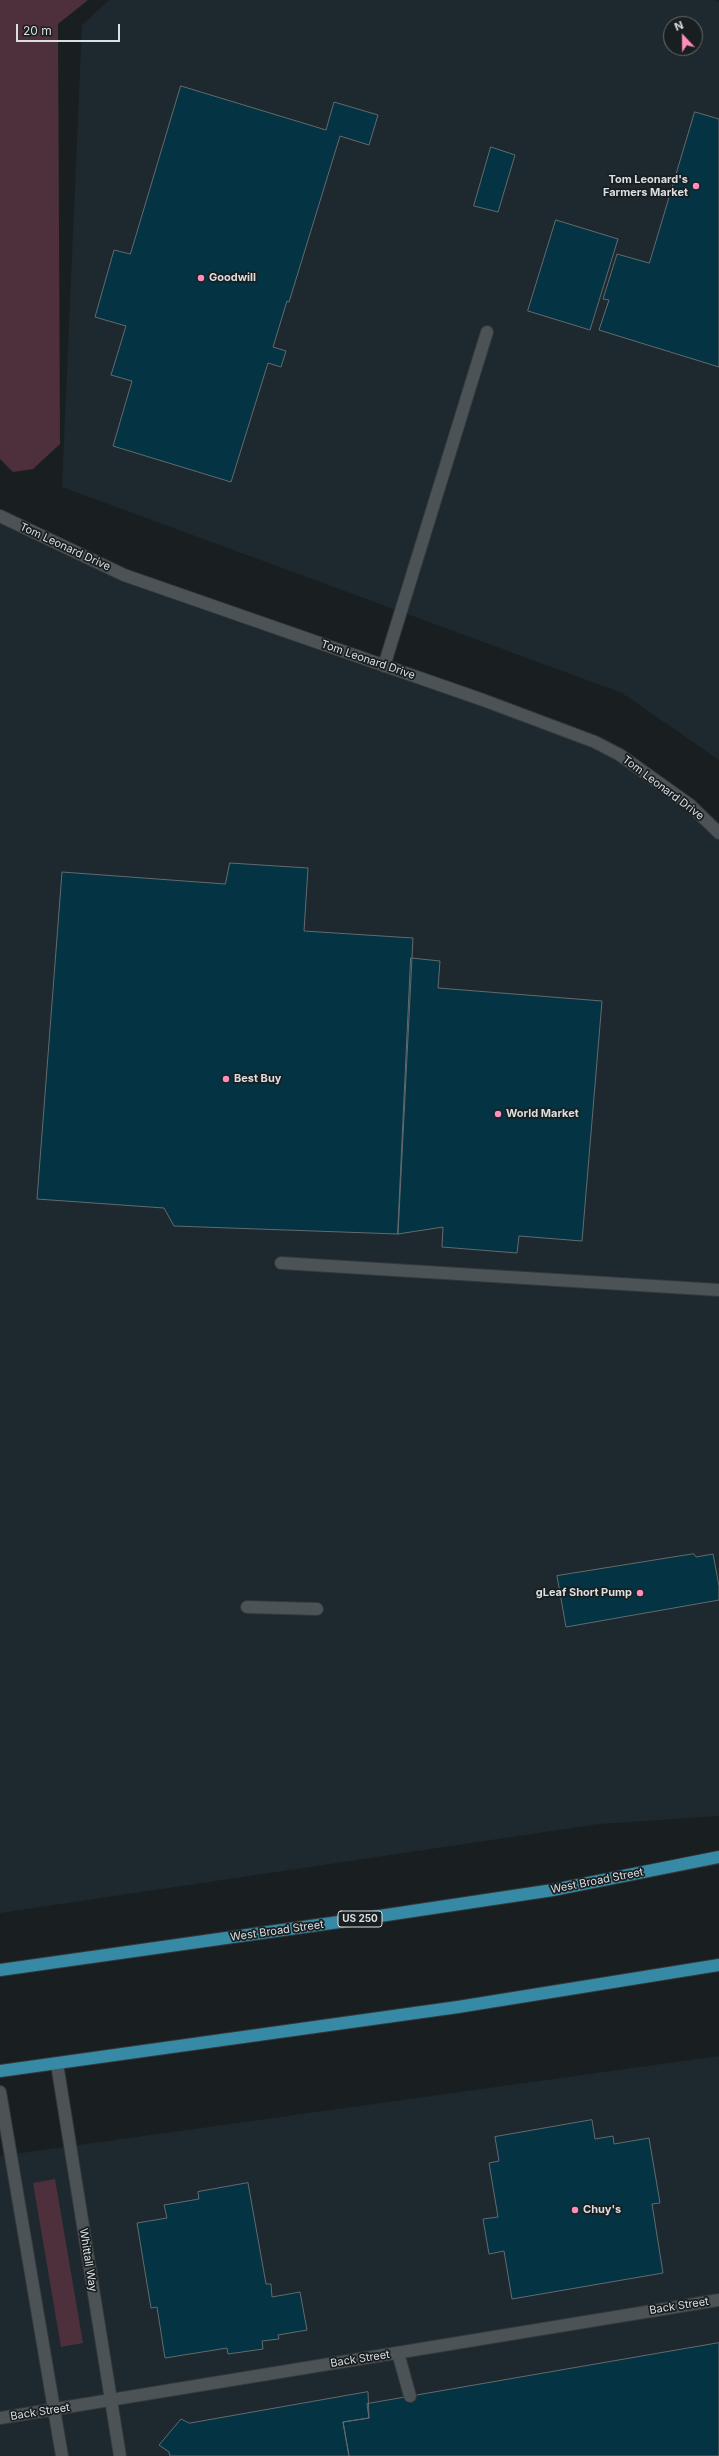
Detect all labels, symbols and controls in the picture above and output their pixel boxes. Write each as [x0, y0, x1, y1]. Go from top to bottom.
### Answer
scale bar [18, 16, 122, 42]
north arrow [663, 16, 703, 56]
text: N [672, 18, 685, 34]
text: 20 m [23, 23, 52, 38]
place label: Tom Leonard's Farmers Market [603, 173, 688, 199]
marker: Tom Leonard's Farmers Market [691, 181, 701, 191]
place label: Goodwill [209, 271, 256, 285]
marker: Goodwill [196, 273, 206, 283]
street label: Tom Leonard Drive [18, 520, 112, 574]
street label: Tom Leonard Drive [319, 638, 417, 682]
street label: Tom Leonard Drive [620, 753, 706, 823]
place label: Best Buy [234, 1072, 281, 1086]
marker: Best Buy [221, 1074, 231, 1084]
place label: World Market [506, 1107, 579, 1121]
marker: World Market [493, 1109, 503, 1119]
place label: gLeaf Short Pump [536, 1586, 632, 1600]
marker: gLeaf Short Pump [635, 1588, 645, 1598]
street label: West Broad Street [550, 1866, 644, 1896]
road number: US 250 [338, 1911, 382, 1927]
street label: West Broad Street [229, 1918, 325, 1944]
place label: Chuy's [583, 2203, 621, 2217]
marker: Chuy's [570, 2205, 580, 2215]
street label: Whittall Way [76, 2227, 100, 2293]
street label: Back Street [648, 2295, 710, 2317]
street label: Back Street [329, 2348, 391, 2370]
street label: Back Street [9, 2401, 71, 2423]

